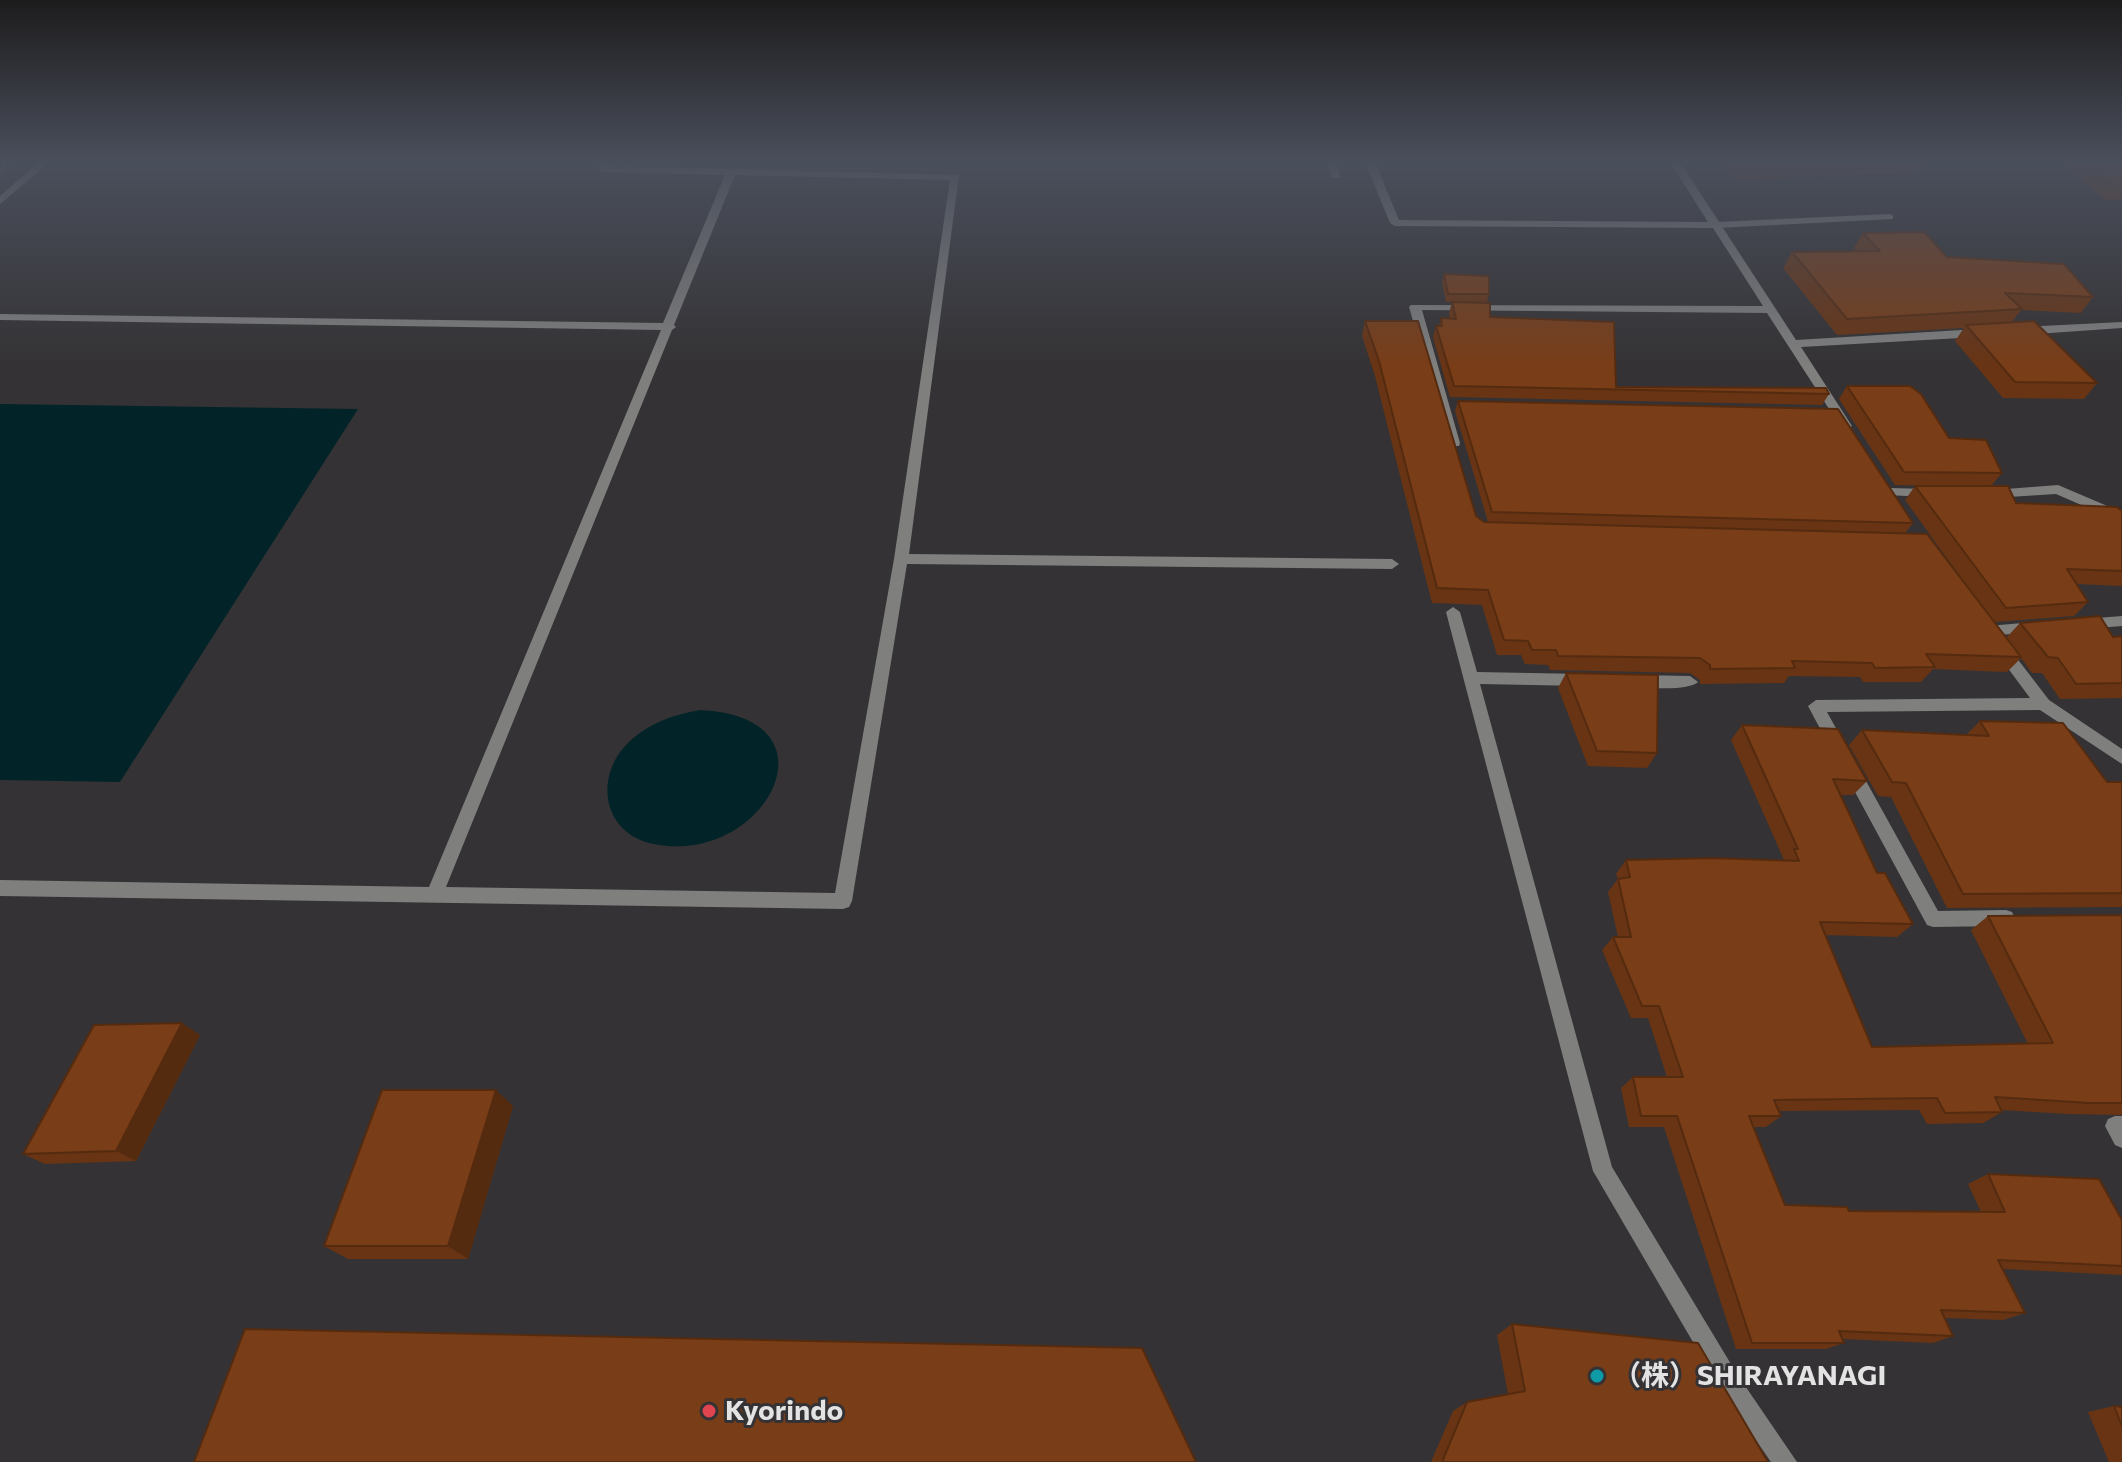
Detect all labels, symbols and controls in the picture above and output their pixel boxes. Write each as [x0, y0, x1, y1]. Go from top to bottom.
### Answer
place label: （株）SHIRAYANAGI [1613, 1359, 1886, 1393]
marker: （株）SHIRAYANAGI [1588, 1367, 1606, 1385]
place label: Kyorindo [725, 1394, 843, 1428]
marker: Kyorindo [700, 1402, 718, 1420]

